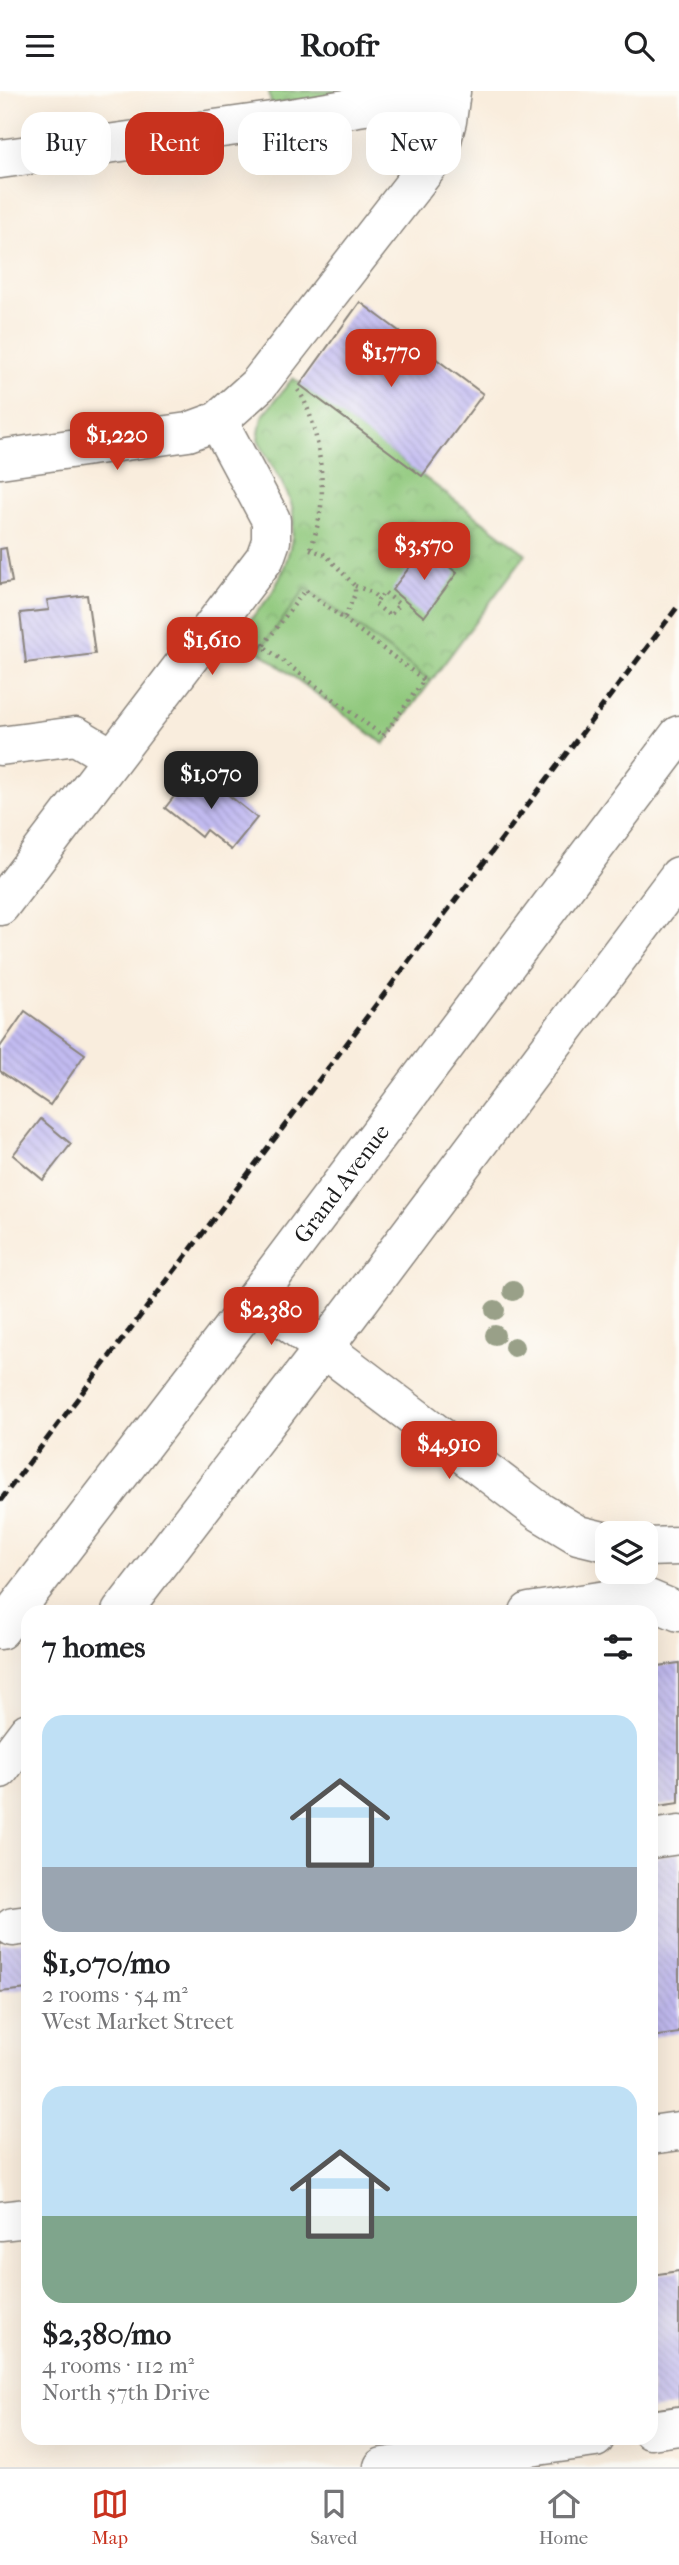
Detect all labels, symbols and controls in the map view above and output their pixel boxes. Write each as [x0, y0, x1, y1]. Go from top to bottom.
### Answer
icon: menu [21, 27, 59, 65]
text: Roofr [300, 27, 379, 64]
icon: search [620, 27, 658, 65]
chip: Buy [21, 112, 111, 175]
chip: Rent [125, 112, 224, 175]
chip: Filters [238, 112, 352, 175]
chip: New [366, 112, 461, 175]
pin: $1,770 [334, 329, 448, 389]
text: $1,770 [361, 338, 421, 365]
pin: $1,220 [60, 413, 174, 472]
text: $1,220 [86, 421, 148, 448]
pin: $3,570 [367, 523, 481, 582]
text: $3,570 [394, 531, 454, 558]
pin: $1,610 [155, 617, 269, 677]
text: $1,610 [183, 626, 241, 653]
pin: $1,070 [154, 751, 268, 811]
text: $1,070 [180, 760, 242, 787]
street label: Grand Avenue [288, 1119, 395, 1249]
pin: $2,380 [214, 1287, 328, 1347]
text: $2,380 [240, 1296, 302, 1323]
pin: $4,910 [392, 1421, 506, 1481]
text: $4,910 [417, 1430, 481, 1457]
map controls [595, 1521, 658, 1584]
button: layers [595, 1521, 658, 1584]
icon: filters [599, 1628, 637, 1666]
text: 7 homes [42, 1630, 145, 1665]
icon: home [277, 1760, 403, 1886]
text: $1,070/mo [42, 1946, 170, 1981]
text: 2 rooms · 54 m² [42, 1981, 188, 2008]
text: West Market Street [42, 2008, 234, 2035]
icon: home [277, 2131, 403, 2257]
text: $2,380/mo [42, 2317, 171, 2352]
text: 4 rooms · 112 m² [42, 2352, 194, 2379]
text: North 57th Drive [42, 2379, 210, 2406]
tab: Map [91, 2485, 129, 2549]
tab: Saved [310, 2485, 357, 2549]
tab: Home [539, 2485, 588, 2549]

